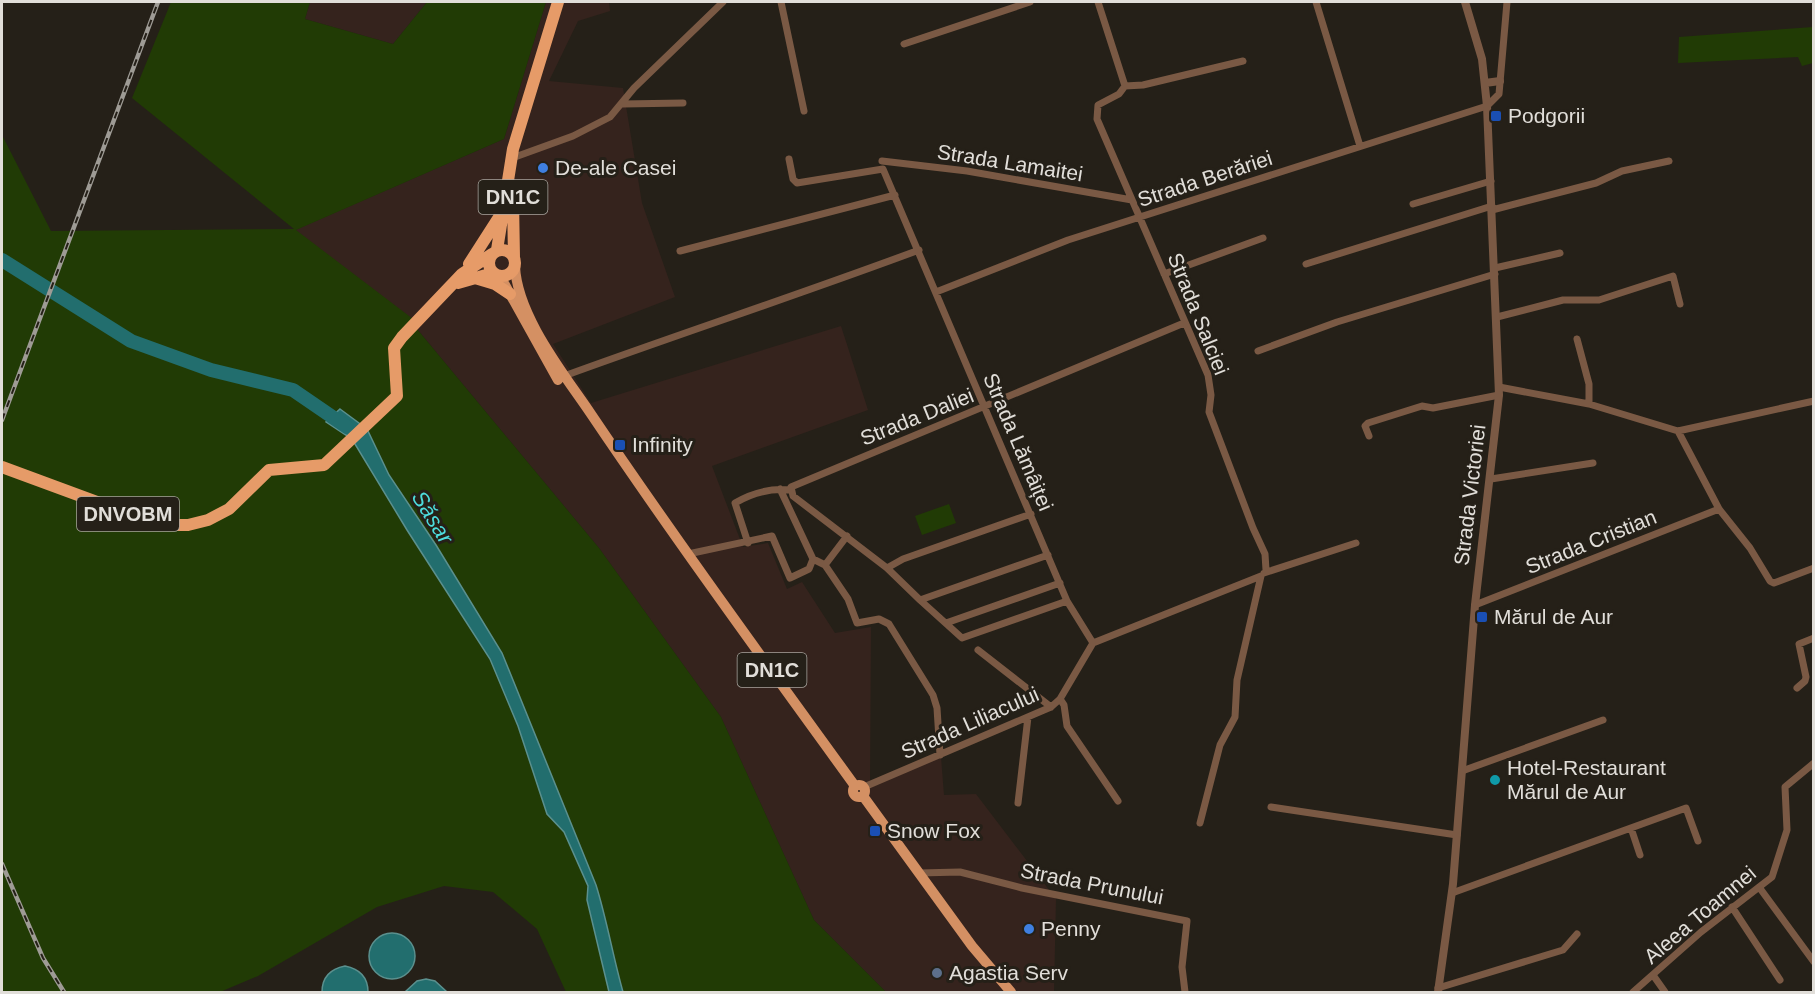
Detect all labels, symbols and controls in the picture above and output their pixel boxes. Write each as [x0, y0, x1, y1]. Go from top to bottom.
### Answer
place label: Podgorii [1508, 104, 1585, 127]
marker: Podgorii [1489, 109, 1503, 123]
street label: Strada Lamaitei [936, 140, 1085, 185]
street label: Strada Berăriei [1135, 146, 1275, 211]
place label: De-ale Casei [555, 156, 676, 179]
marker: De-ale Casei [536, 161, 550, 175]
road number: DN1C [478, 180, 548, 214]
street label: Strada Salciei [1164, 249, 1233, 378]
street label: Strada Lămâiței [979, 370, 1058, 514]
street label: Strada Daliei [857, 383, 977, 450]
street label: Strada Victoriei [1449, 423, 1490, 567]
place label: Infinity [632, 433, 693, 456]
marker: Infinity [613, 438, 627, 452]
water label: Săsar [407, 486, 459, 550]
road number: DNVOBM [77, 497, 179, 531]
street label: Strada Cristian [1522, 505, 1660, 578]
place label: Mărul de Aur [1494, 605, 1613, 628]
marker: Mărul de Aur [1475, 610, 1489, 624]
road number: DN1C [738, 653, 806, 687]
street label: Strada Liliacului [897, 682, 1042, 763]
place label: Hotel-Restaurant Mărul de Aur [1507, 756, 1666, 803]
marker: Hotel-Restaurant Mărul de Aur [1488, 773, 1502, 787]
place label: Snow Fox [887, 819, 981, 842]
marker: Snow Fox [868, 824, 882, 838]
street label: Strada Prunului [1019, 858, 1165, 909]
street label: Aleea Toamnei [1639, 861, 1760, 968]
place label: Penny [1041, 917, 1101, 940]
marker: Penny [1022, 922, 1036, 936]
place label: Agastia Serv [949, 961, 1069, 984]
marker: Agastia Serv [930, 966, 944, 980]

